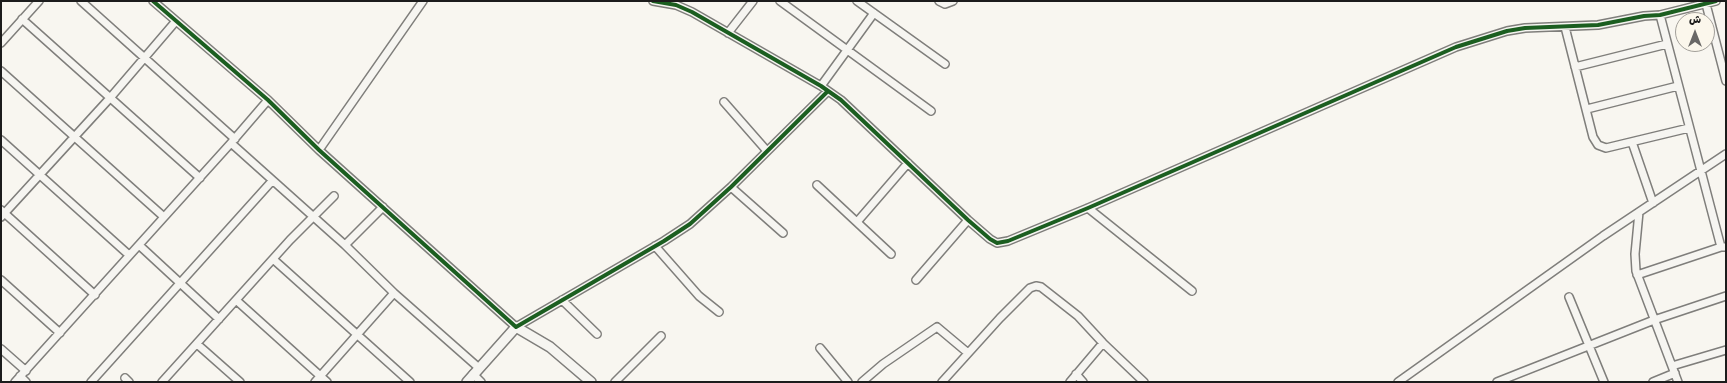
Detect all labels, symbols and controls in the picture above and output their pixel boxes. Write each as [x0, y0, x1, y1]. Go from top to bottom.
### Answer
north arrow [1675, 12, 1715, 52]
text: ش [1689, 15, 1701, 27]

